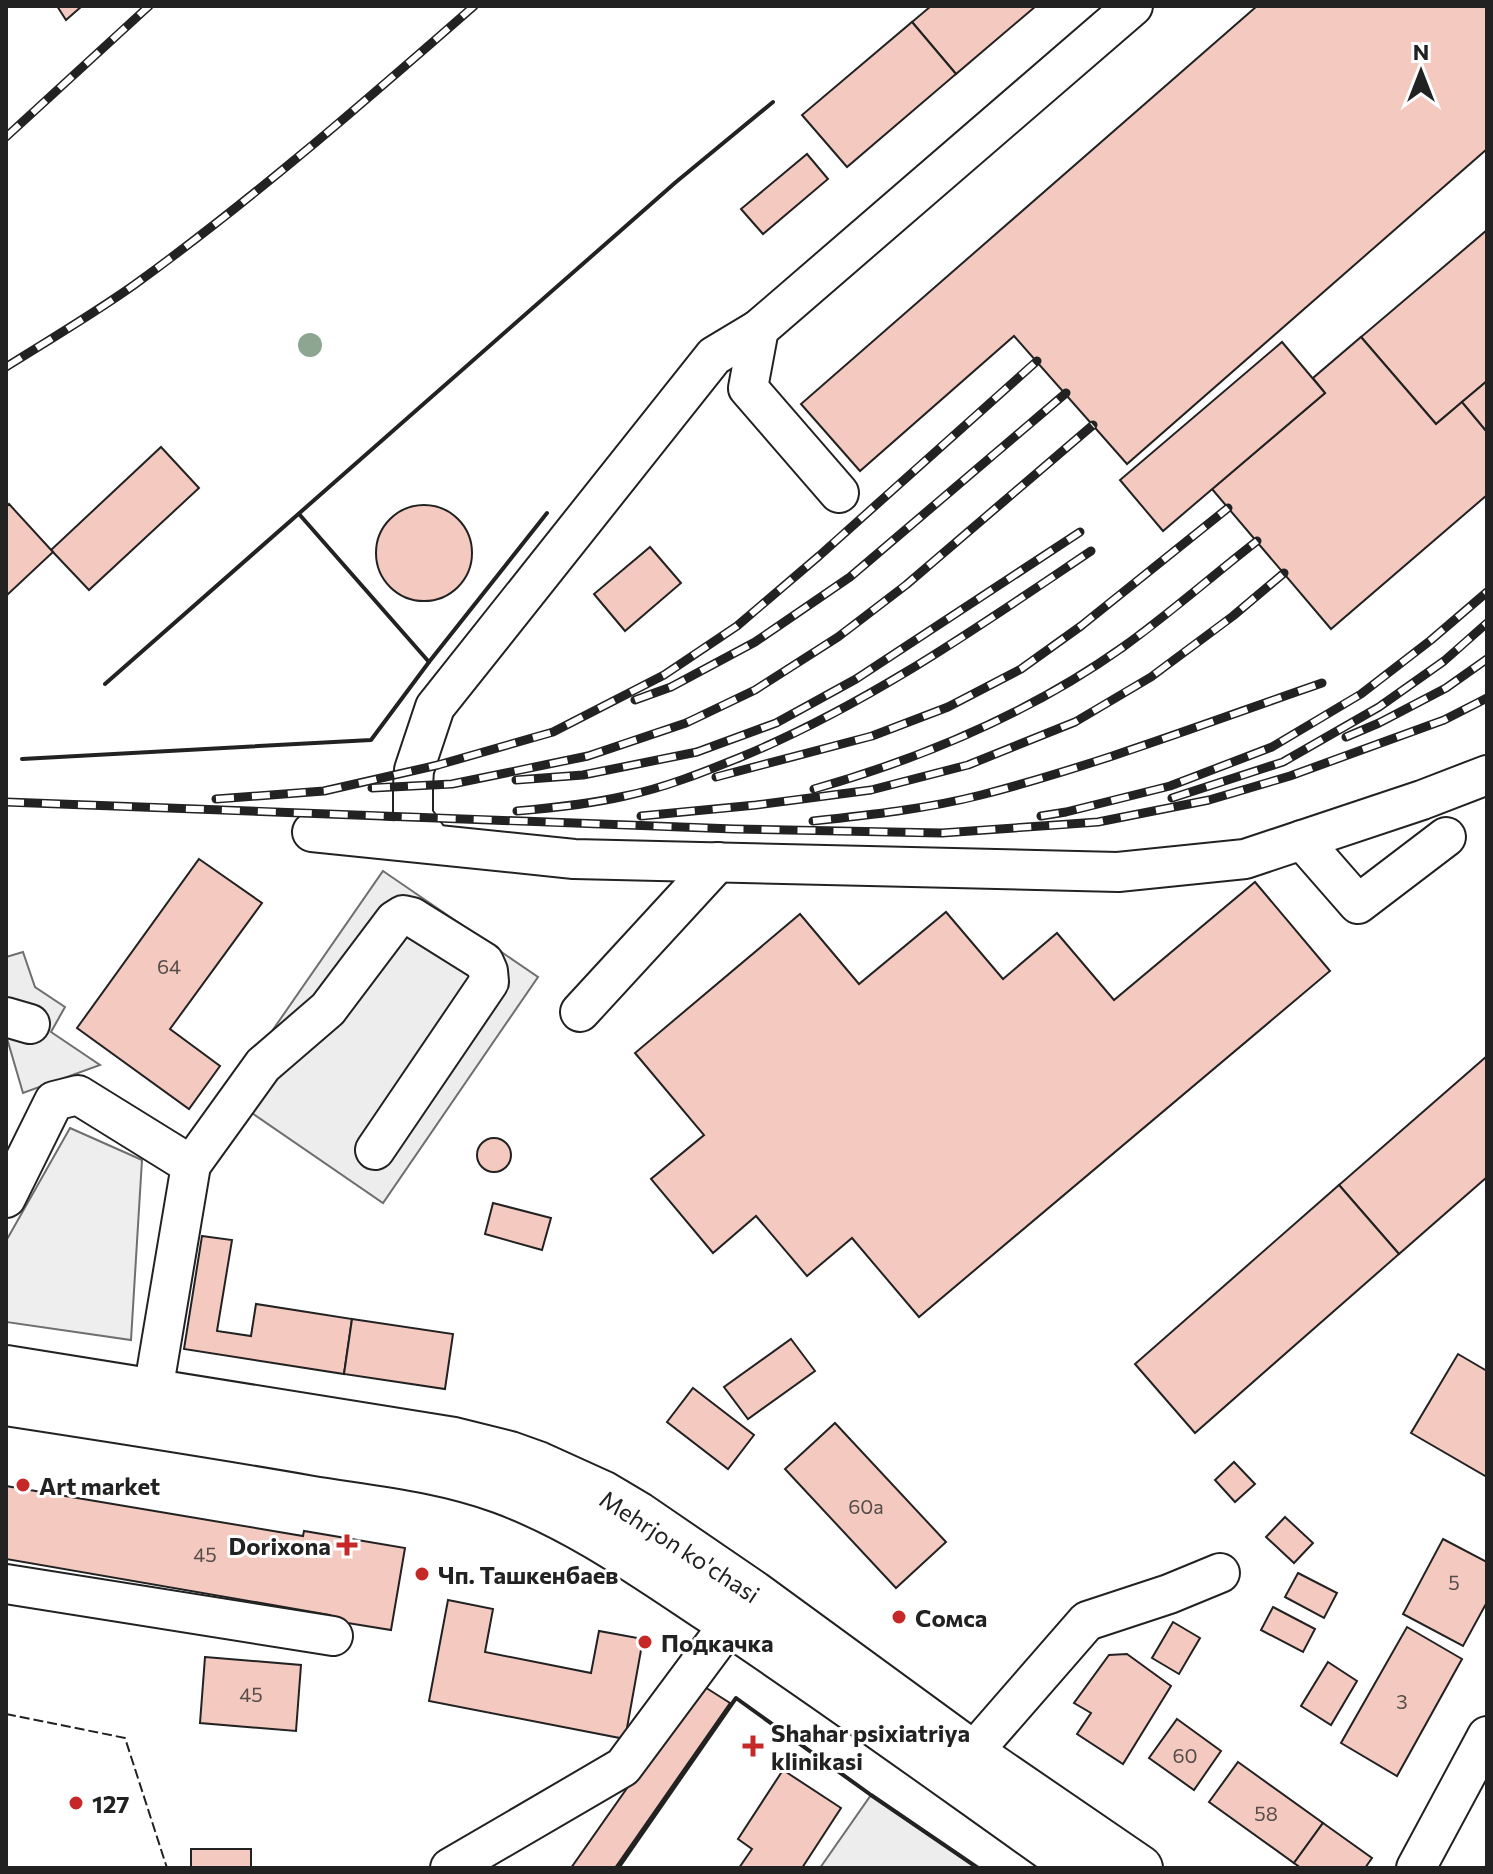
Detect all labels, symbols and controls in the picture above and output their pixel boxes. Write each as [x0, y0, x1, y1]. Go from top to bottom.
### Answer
north arrow [1381, 32, 1461, 112]
text: N [1413, 38, 1429, 65]
house number: 64 [157, 954, 181, 978]
place label: Art market [39, 1471, 160, 1500]
marker: Art market [14, 1476, 32, 1494]
street label: Mehrjon ko'chasi [595, 1484, 765, 1608]
house number: 60a [848, 1494, 884, 1518]
place label: Dorixona [229, 1531, 331, 1560]
marker: Dorixona [338, 1536, 356, 1554]
house number: 45 [193, 1542, 217, 1566]
place label: Чп. Ташкенбаев [438, 1560, 618, 1589]
marker: Чп. Ташкенбаев [413, 1565, 431, 1583]
house number: 5 [1448, 1570, 1460, 1594]
place label: Сомса [915, 1603, 987, 1632]
marker: Сомса [890, 1608, 908, 1626]
place label: Подкачка [661, 1628, 774, 1657]
marker: Подкачка [636, 1633, 654, 1651]
house number: 45 [239, 1682, 263, 1706]
house number: 3 [1396, 1689, 1408, 1713]
place label: Shahar psixiatriya klinikasi [771, 1718, 970, 1775]
marker: Shahar psixiatriya klinikasi [742, 1735, 764, 1757]
house number: 60 [1172, 1743, 1198, 1767]
place label: 127 [92, 1789, 130, 1818]
marker: 127 [67, 1794, 85, 1812]
house number: 58 [1254, 1801, 1278, 1825]

